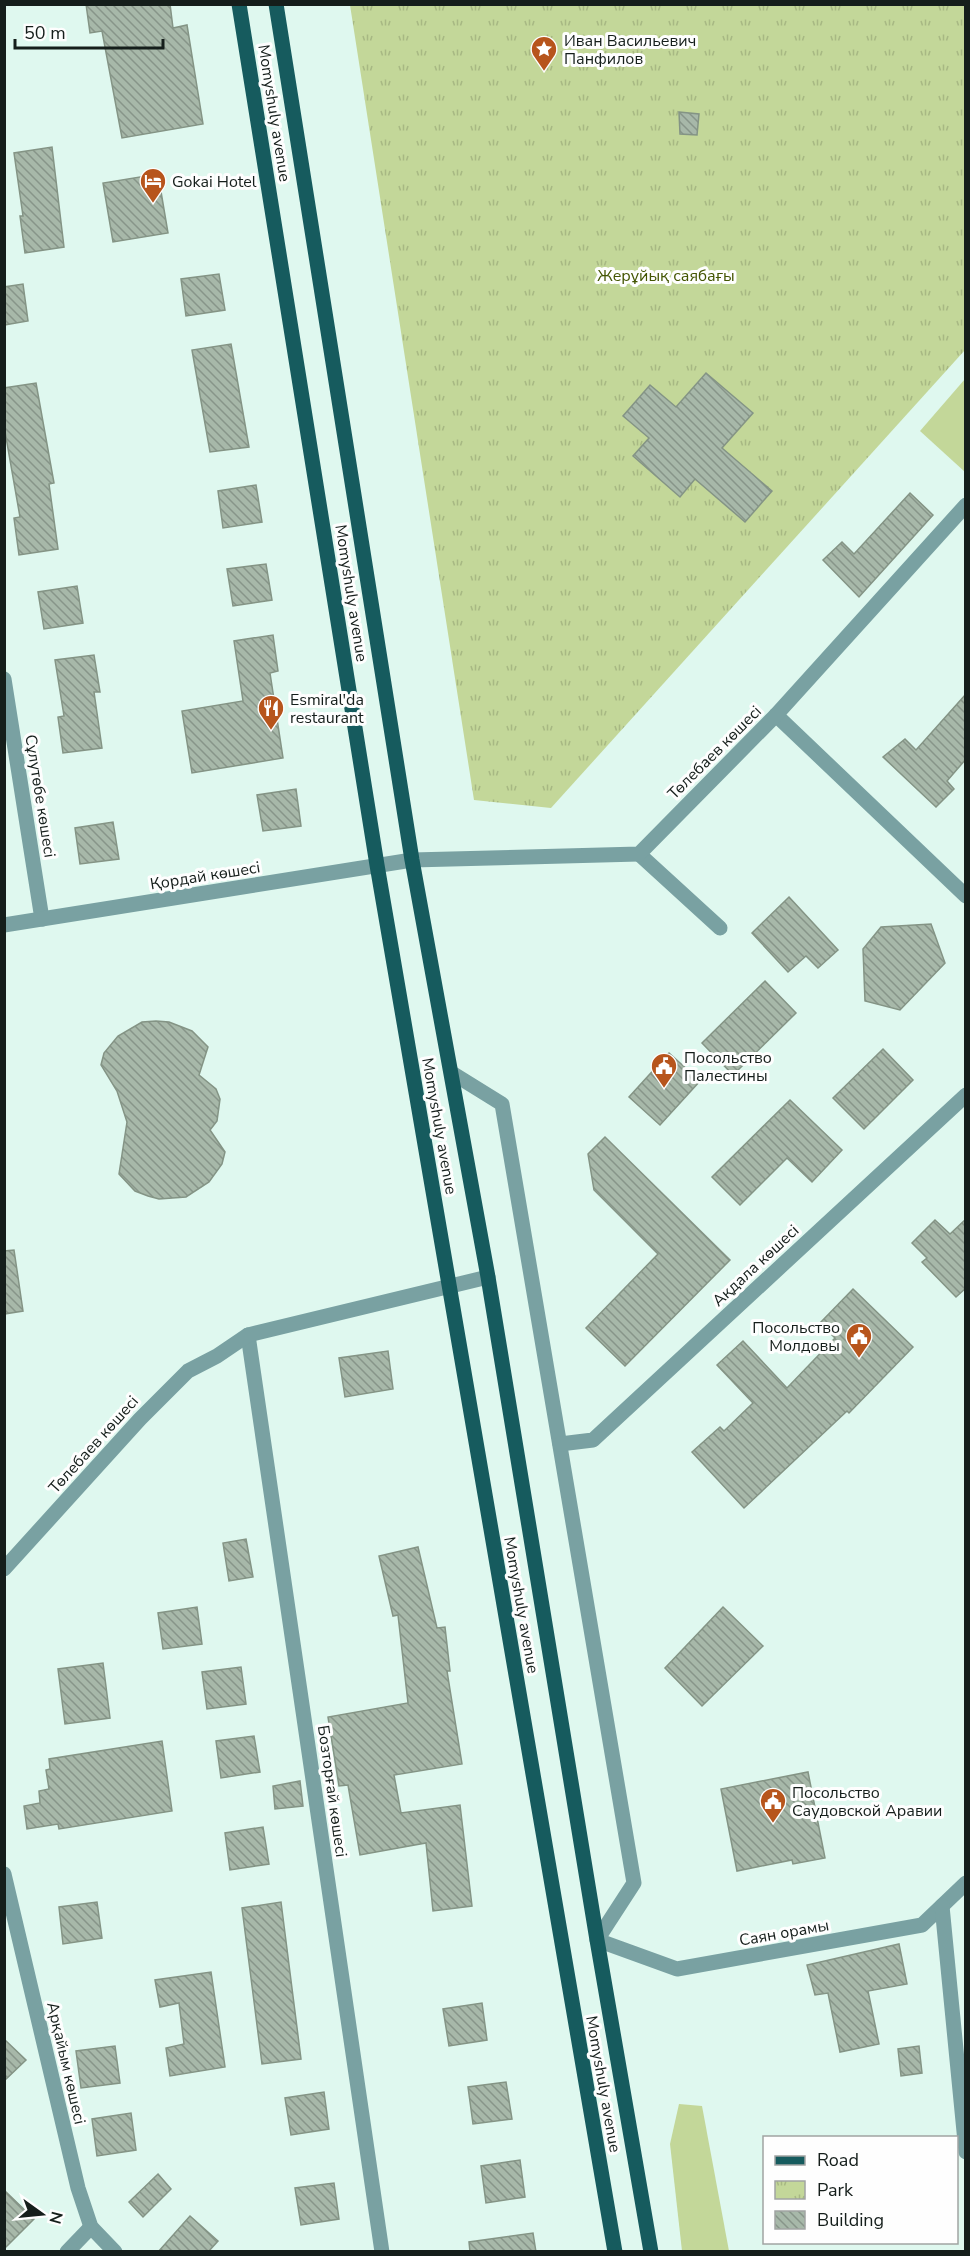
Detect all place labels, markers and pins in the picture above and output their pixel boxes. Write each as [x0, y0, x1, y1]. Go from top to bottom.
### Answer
place label: Иван Васильевич Панфилов [564, 30, 696, 70]
place icon: Иван Васильевич Панфилов [529, 34, 559, 72]
hotel icon: Gokai Hotel [138, 166, 168, 204]
place label: Gokai Hotel [172, 171, 257, 193]
place label: Esmiral'da restaurant [290, 689, 364, 729]
restaurant icon: Esmiral'da restaurant [256, 693, 286, 731]
place label: Посольство Палестины [684, 1047, 772, 1087]
public building icon: Посольство Палестины [649, 1051, 679, 1089]
place label: Посольство Молдовы [752, 1317, 840, 1357]
public building icon: Посольство Молдовы [844, 1321, 874, 1359]
place label: Посольство Саудовской Аравии [792, 1782, 942, 1822]
public building icon: Посольство Саудовской Аравии [758, 1786, 788, 1824]

